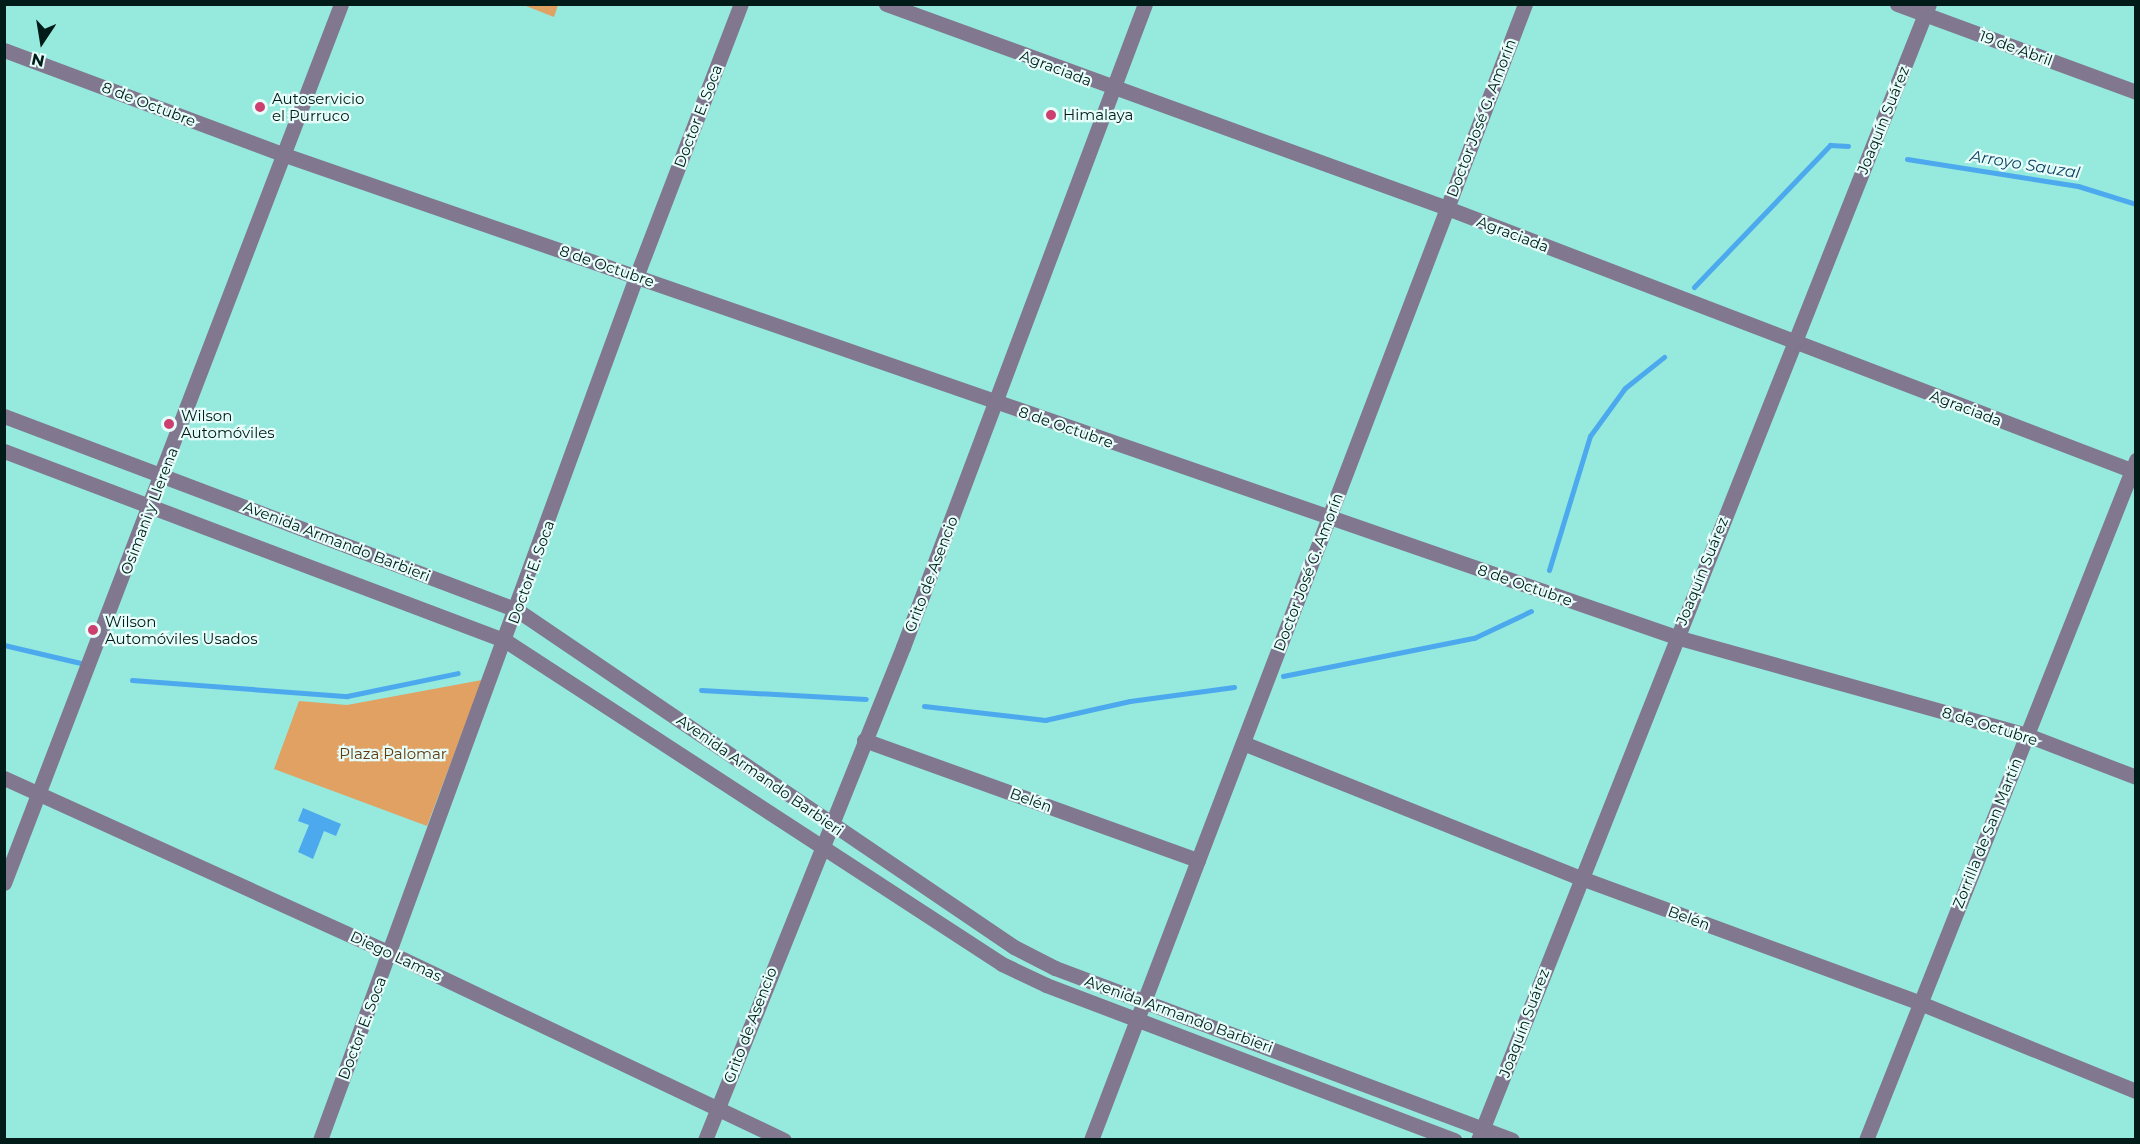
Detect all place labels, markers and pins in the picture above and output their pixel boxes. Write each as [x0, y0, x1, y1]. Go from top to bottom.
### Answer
place label: Autoservicio el Purruco [272, 89, 364, 124]
marker: Autoservicio el Purruco [253, 100, 267, 114]
place label: Himalaya [1063, 106, 1133, 124]
marker: Himalaya [1044, 108, 1058, 122]
place label: Wilson Automóviles [181, 406, 275, 441]
marker: Wilson Automóviles [162, 417, 176, 431]
place label: Wilson Automóviles Usados [105, 612, 257, 647]
marker: Wilson Automóviles Usados [86, 623, 100, 637]

